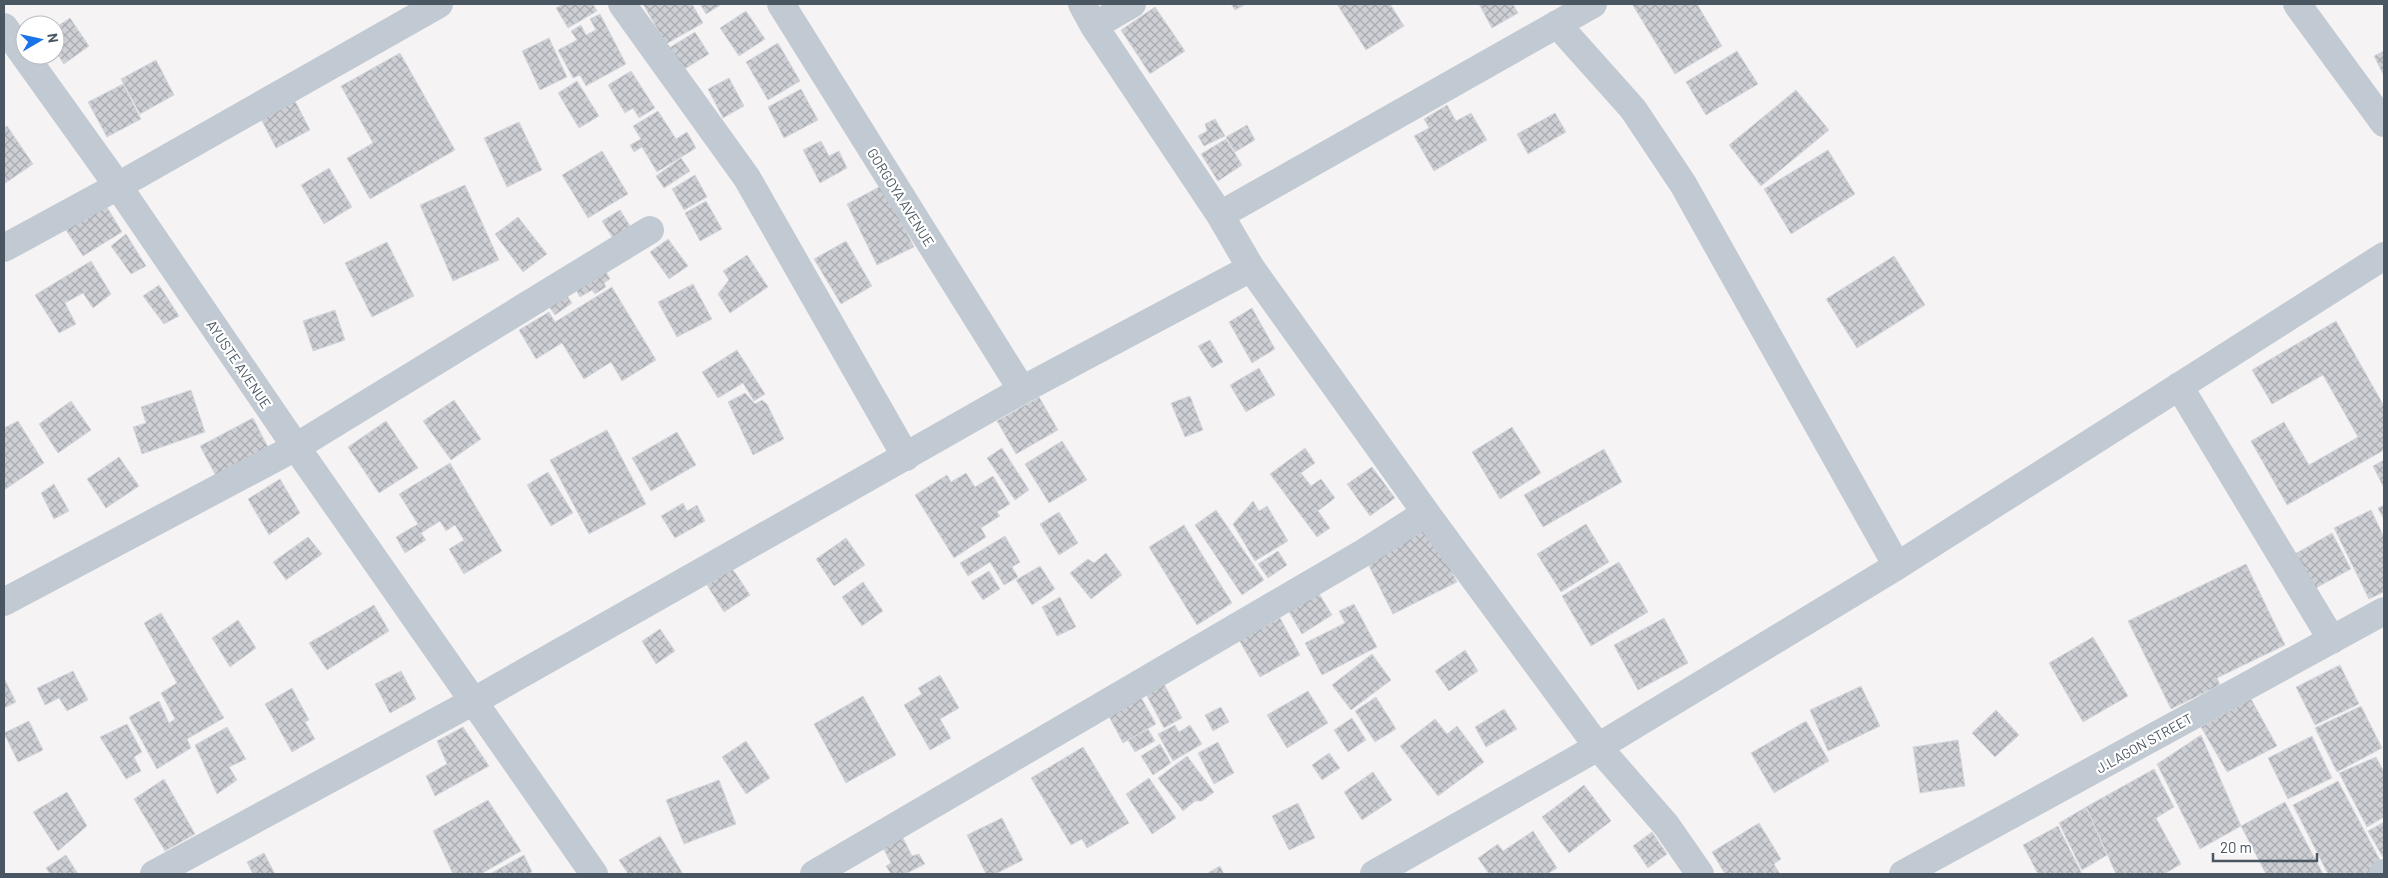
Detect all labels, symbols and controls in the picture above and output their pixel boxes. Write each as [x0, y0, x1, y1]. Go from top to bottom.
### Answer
north arrow [15, 15, 65, 65]
text: N [44, 32, 62, 44]
street label: GORGOYA AVENUE [864, 145, 938, 249]
street label: AYUSTE AVENUE [203, 317, 275, 411]
street label: J.LAGON STREET [2093, 709, 2195, 777]
scale bar [2213, 830, 2317, 862]
text: 20 m [2220, 838, 2252, 856]

